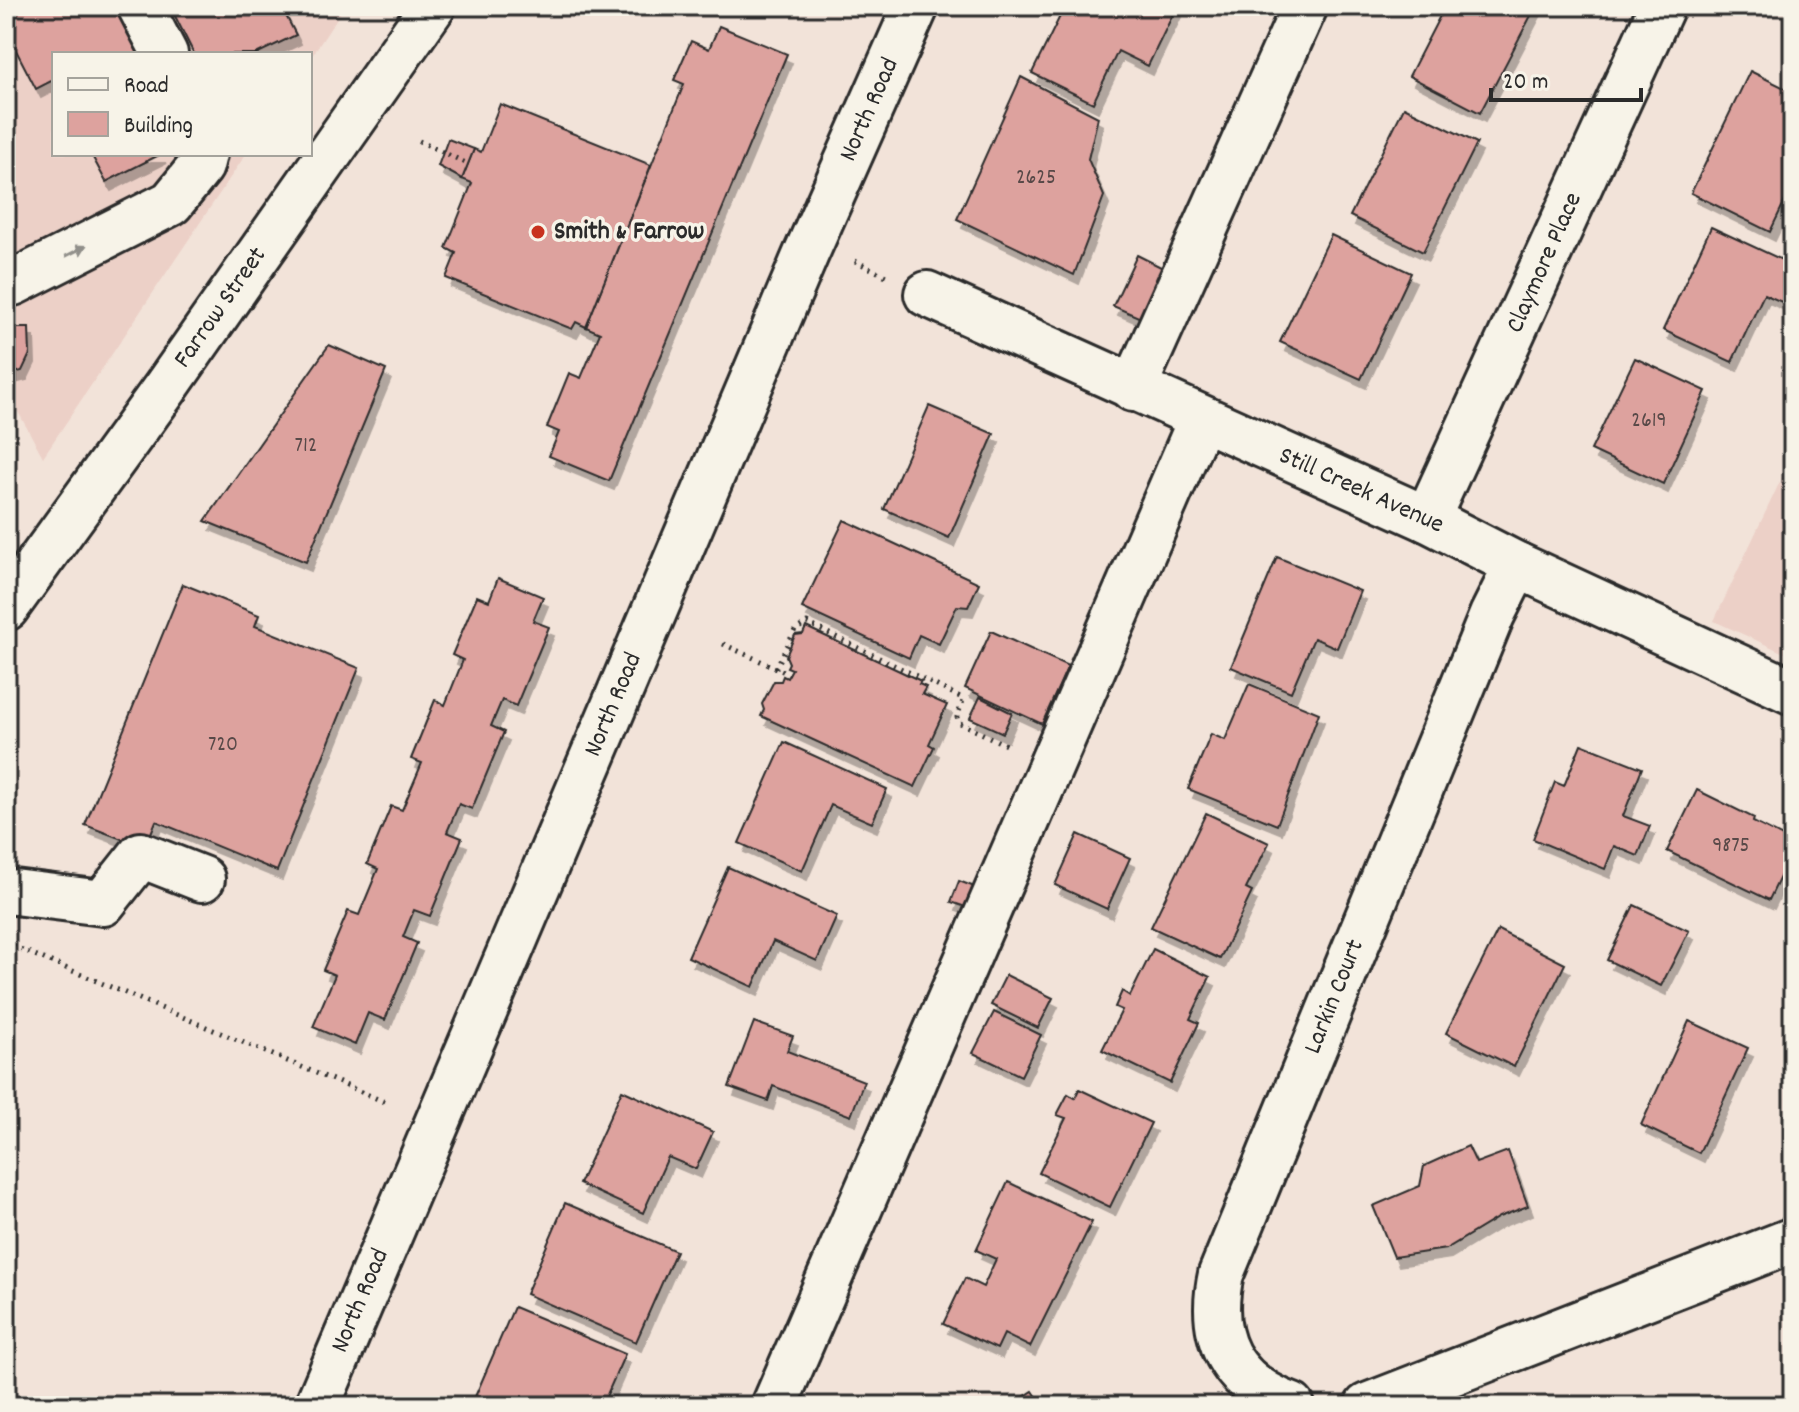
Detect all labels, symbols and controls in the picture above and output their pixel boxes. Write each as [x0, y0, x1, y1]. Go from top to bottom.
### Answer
legend [52, 52, 312, 156]
street label: North Road [831, 52, 909, 168]
scale bar [1491, 52, 1641, 102]
text: 20 m [1503, 66, 1549, 100]
text: Road [124, 70, 169, 104]
text: Building [124, 110, 193, 144]
house number: 2625 [1016, 163, 1056, 194]
street label: Claymore Place [1498, 187, 1592, 339]
place label: Smith & Farrow [554, 214, 705, 251]
marker: Smith & Farrow [529, 223, 547, 241]
street label: Farrow Street [166, 239, 277, 376]
one-way arrow [65, 244, 88, 257]
house number: 2619 [1631, 406, 1667, 437]
house number: 712 [295, 431, 317, 462]
street label: Still Creek Avenue [1272, 438, 1450, 544]
street label: North Road [575, 647, 653, 763]
house number: 720 [208, 730, 238, 761]
house number: 9875 [1712, 831, 1750, 862]
street label: Larkin Court [1295, 934, 1375, 1060]
street label: North Road [322, 1243, 400, 1359]

